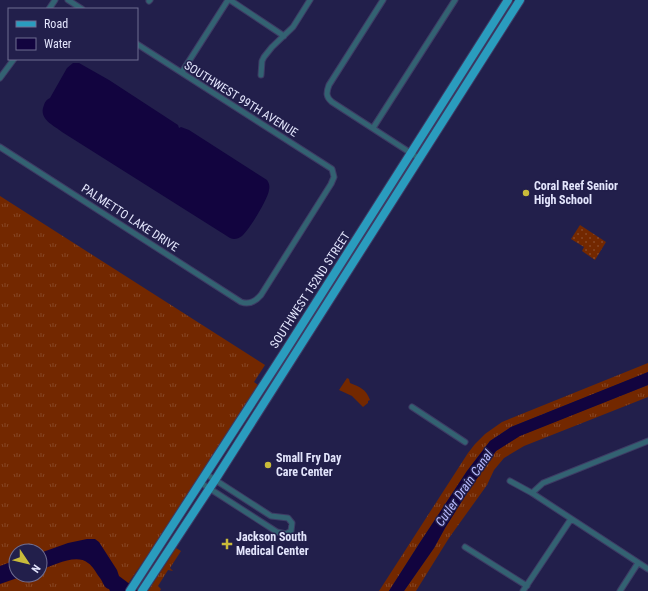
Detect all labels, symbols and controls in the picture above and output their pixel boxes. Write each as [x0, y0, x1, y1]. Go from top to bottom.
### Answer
legend [8, 8, 138, 60]
text: Road [44, 17, 68, 31]
text: Water [44, 37, 72, 51]
street label: SOUTHWEST 99TH AVENUE [182, 58, 300, 140]
place label: Coral Reef Senior High School [534, 179, 618, 207]
street label: PALMETTO LAKE DRIVE [79, 181, 181, 255]
marker: Coral Reef Senior High School [521, 188, 531, 198]
street label: SOUTHWEST 152ND STREET [267, 229, 353, 351]
water label: Cutler Drain Canal [432, 446, 496, 529]
place label: Small Fry Day Care Center [276, 451, 342, 479]
marker: Small Fry Day Care Center [263, 460, 273, 470]
place label: Jackson South Medical Center [236, 530, 309, 558]
marker: Jackson South Medical Center [221, 538, 233, 550]
north arrow [8, 543, 48, 583]
text: N [28, 562, 43, 575]

